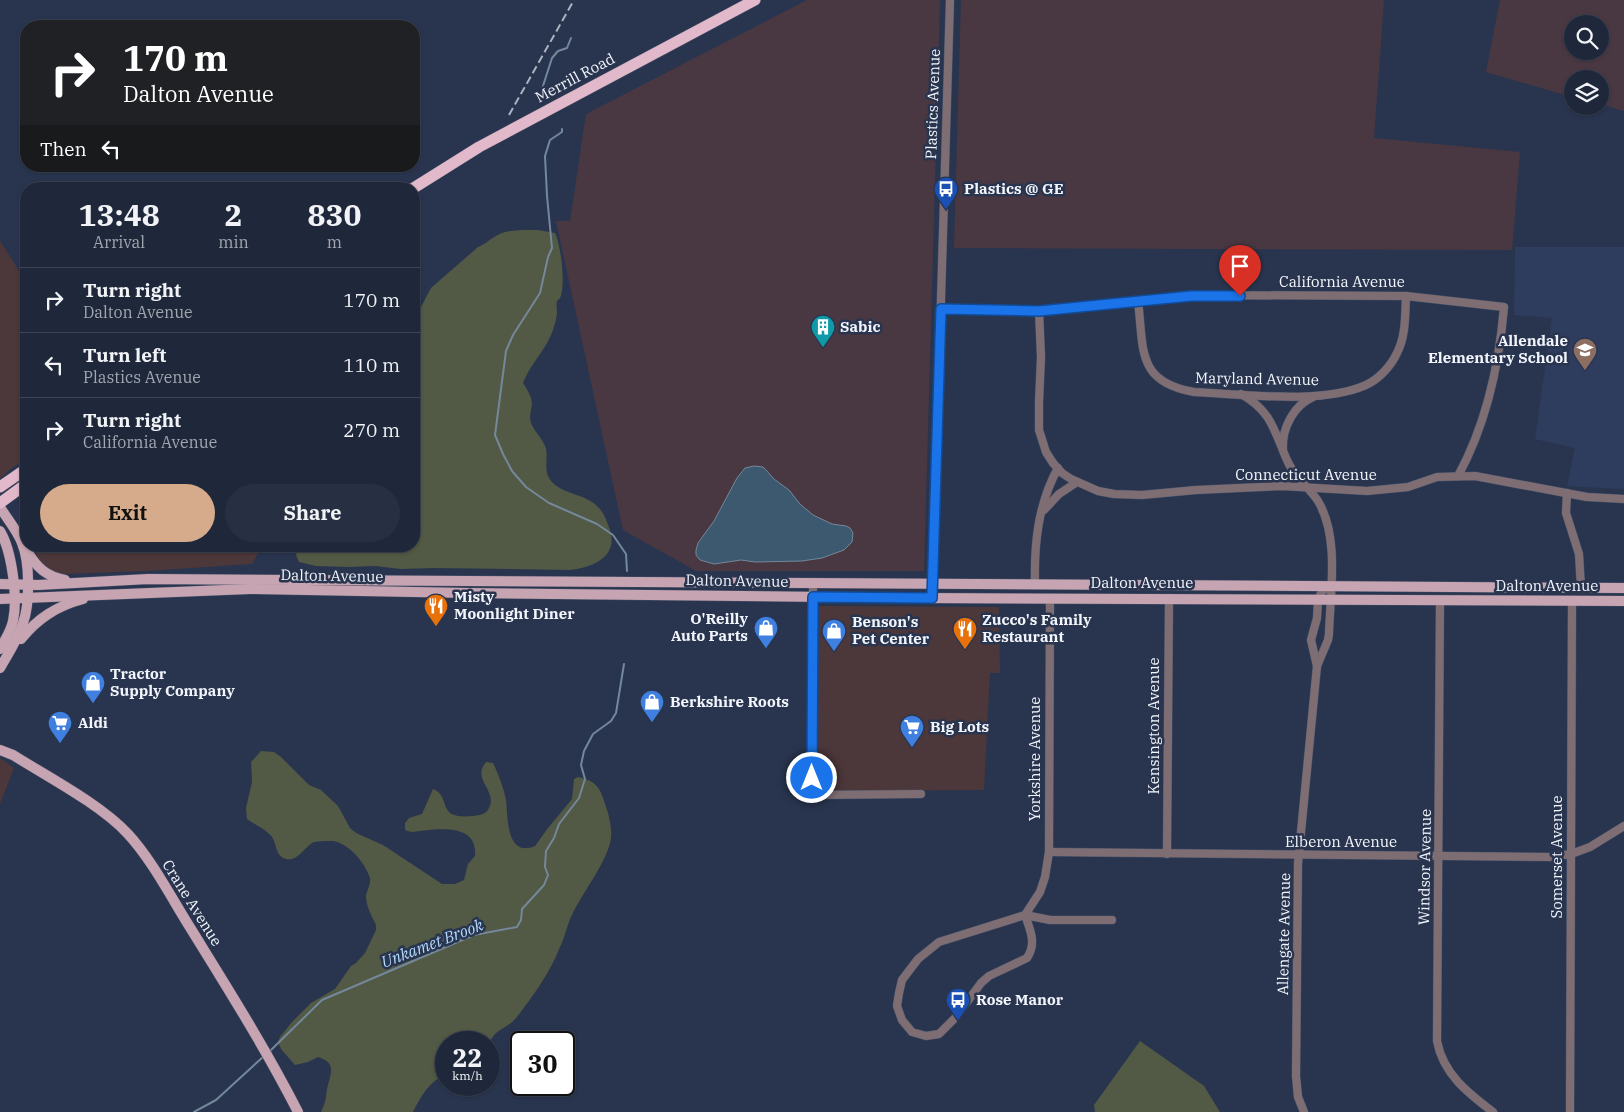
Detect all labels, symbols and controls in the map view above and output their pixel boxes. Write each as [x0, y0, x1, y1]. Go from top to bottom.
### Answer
map controls [1564, 15, 1609, 115]
button: search [1564, 15, 1609, 60]
text: 170 m [123, 35, 228, 81]
icon: right [40, 40, 105, 105]
street label: Plastics Avenue [921, 48, 944, 160]
street label: Merrill Road [532, 49, 618, 106]
button: layers [1564, 70, 1609, 115]
text: Dalton Avenue [123, 79, 274, 108]
icon: left [97, 135, 125, 163]
text: Then [40, 137, 87, 161]
bus stop icon: Plastics @ GE [933, 176, 959, 210]
place label: Plastics @ GE [964, 179, 1064, 198]
text: 13:48 [79, 195, 160, 234]
text: 2 [225, 195, 243, 234]
text: 830 [307, 195, 361, 234]
text: Arrival [93, 232, 145, 252]
text: min [218, 232, 249, 252]
text: m [327, 232, 342, 252]
pin [1219, 245, 1261, 296]
icon: arrive [1226, 252, 1254, 280]
street label: California Avenue [1279, 272, 1405, 291]
text: Turn right [83, 278, 181, 302]
icon: right [40, 286, 68, 314]
text: 170 m [343, 288, 400, 312]
text: Dalton Avenue [83, 302, 193, 322]
building icon: Sabic [810, 314, 836, 348]
place label: Sabic [840, 317, 880, 336]
place label: Allendale Elementary School [1428, 331, 1568, 367]
school or university icon: Allendale Elementary School [1572, 337, 1598, 371]
text: Turn left [83, 343, 166, 367]
icon: left [40, 351, 68, 379]
text: 110 m [343, 353, 400, 377]
text: Plastics Avenue [83, 367, 201, 387]
street label: Maryland Avenue [1195, 368, 1319, 389]
text: Turn right [83, 408, 181, 432]
icon: right [40, 416, 68, 444]
text: 270 m [343, 418, 400, 442]
text: California Avenue [83, 432, 217, 452]
street label: Connecticut Avenue [1235, 465, 1377, 484]
button: Exit [40, 484, 215, 542]
button: Share [225, 484, 400, 542]
street label: Dalton Avenue [280, 565, 384, 586]
street label: Dalton Avenue [685, 570, 789, 591]
street label: Dalton Avenue [1091, 573, 1193, 592]
street label: Dalton Avenue [1496, 576, 1598, 595]
place label: Misty Moonlight Diner [454, 587, 575, 623]
restaurant icon: Misty Moonlight Diner [423, 593, 449, 627]
place label: O'Reilly Auto Parts [671, 609, 748, 645]
place label: Zucco's Family Restaurant [982, 610, 1092, 646]
place label: Benson's Pet Center [852, 612, 930, 648]
shop icon: O'Reilly Auto Parts [753, 615, 779, 649]
restaurant icon: Zucco's Family Restaurant [952, 616, 978, 650]
shop icon: Benson's Pet Center [821, 618, 847, 652]
street label: Kensington Avenue [1144, 657, 1163, 795]
place label: Tractor Supply Company [110, 664, 235, 700]
shop icon: Tractor Supply Company [80, 670, 106, 704]
shop icon: Berkshire Roots [639, 689, 665, 723]
place label: Berkshire Roots [670, 692, 789, 711]
street label: Yorkshire Avenue [1025, 697, 1044, 821]
supermarket icon: Aldi [47, 710, 73, 744]
place label: Aldi [78, 713, 108, 732]
supermarket icon: Big Lots [899, 714, 925, 748]
place label: Big Lots [930, 717, 989, 736]
position arrow [785, 751, 837, 803]
street label: Somerset Avenue [1547, 795, 1566, 919]
street label: Windsor Avenue [1414, 809, 1435, 925]
street label: Elberon Avenue [1285, 832, 1397, 851]
street label: Crane Avenue [158, 856, 226, 949]
street label: Allengate Avenue [1273, 873, 1294, 995]
water label: Unkamet Brook [378, 914, 486, 972]
bus stop icon: Rose Manor [945, 987, 971, 1021]
place label: Rose Manor [976, 990, 1064, 1009]
speed limit sign: 30 [510, 1031, 575, 1096]
text: 22 [452, 1041, 483, 1074]
text: km/h [452, 1068, 483, 1083]

